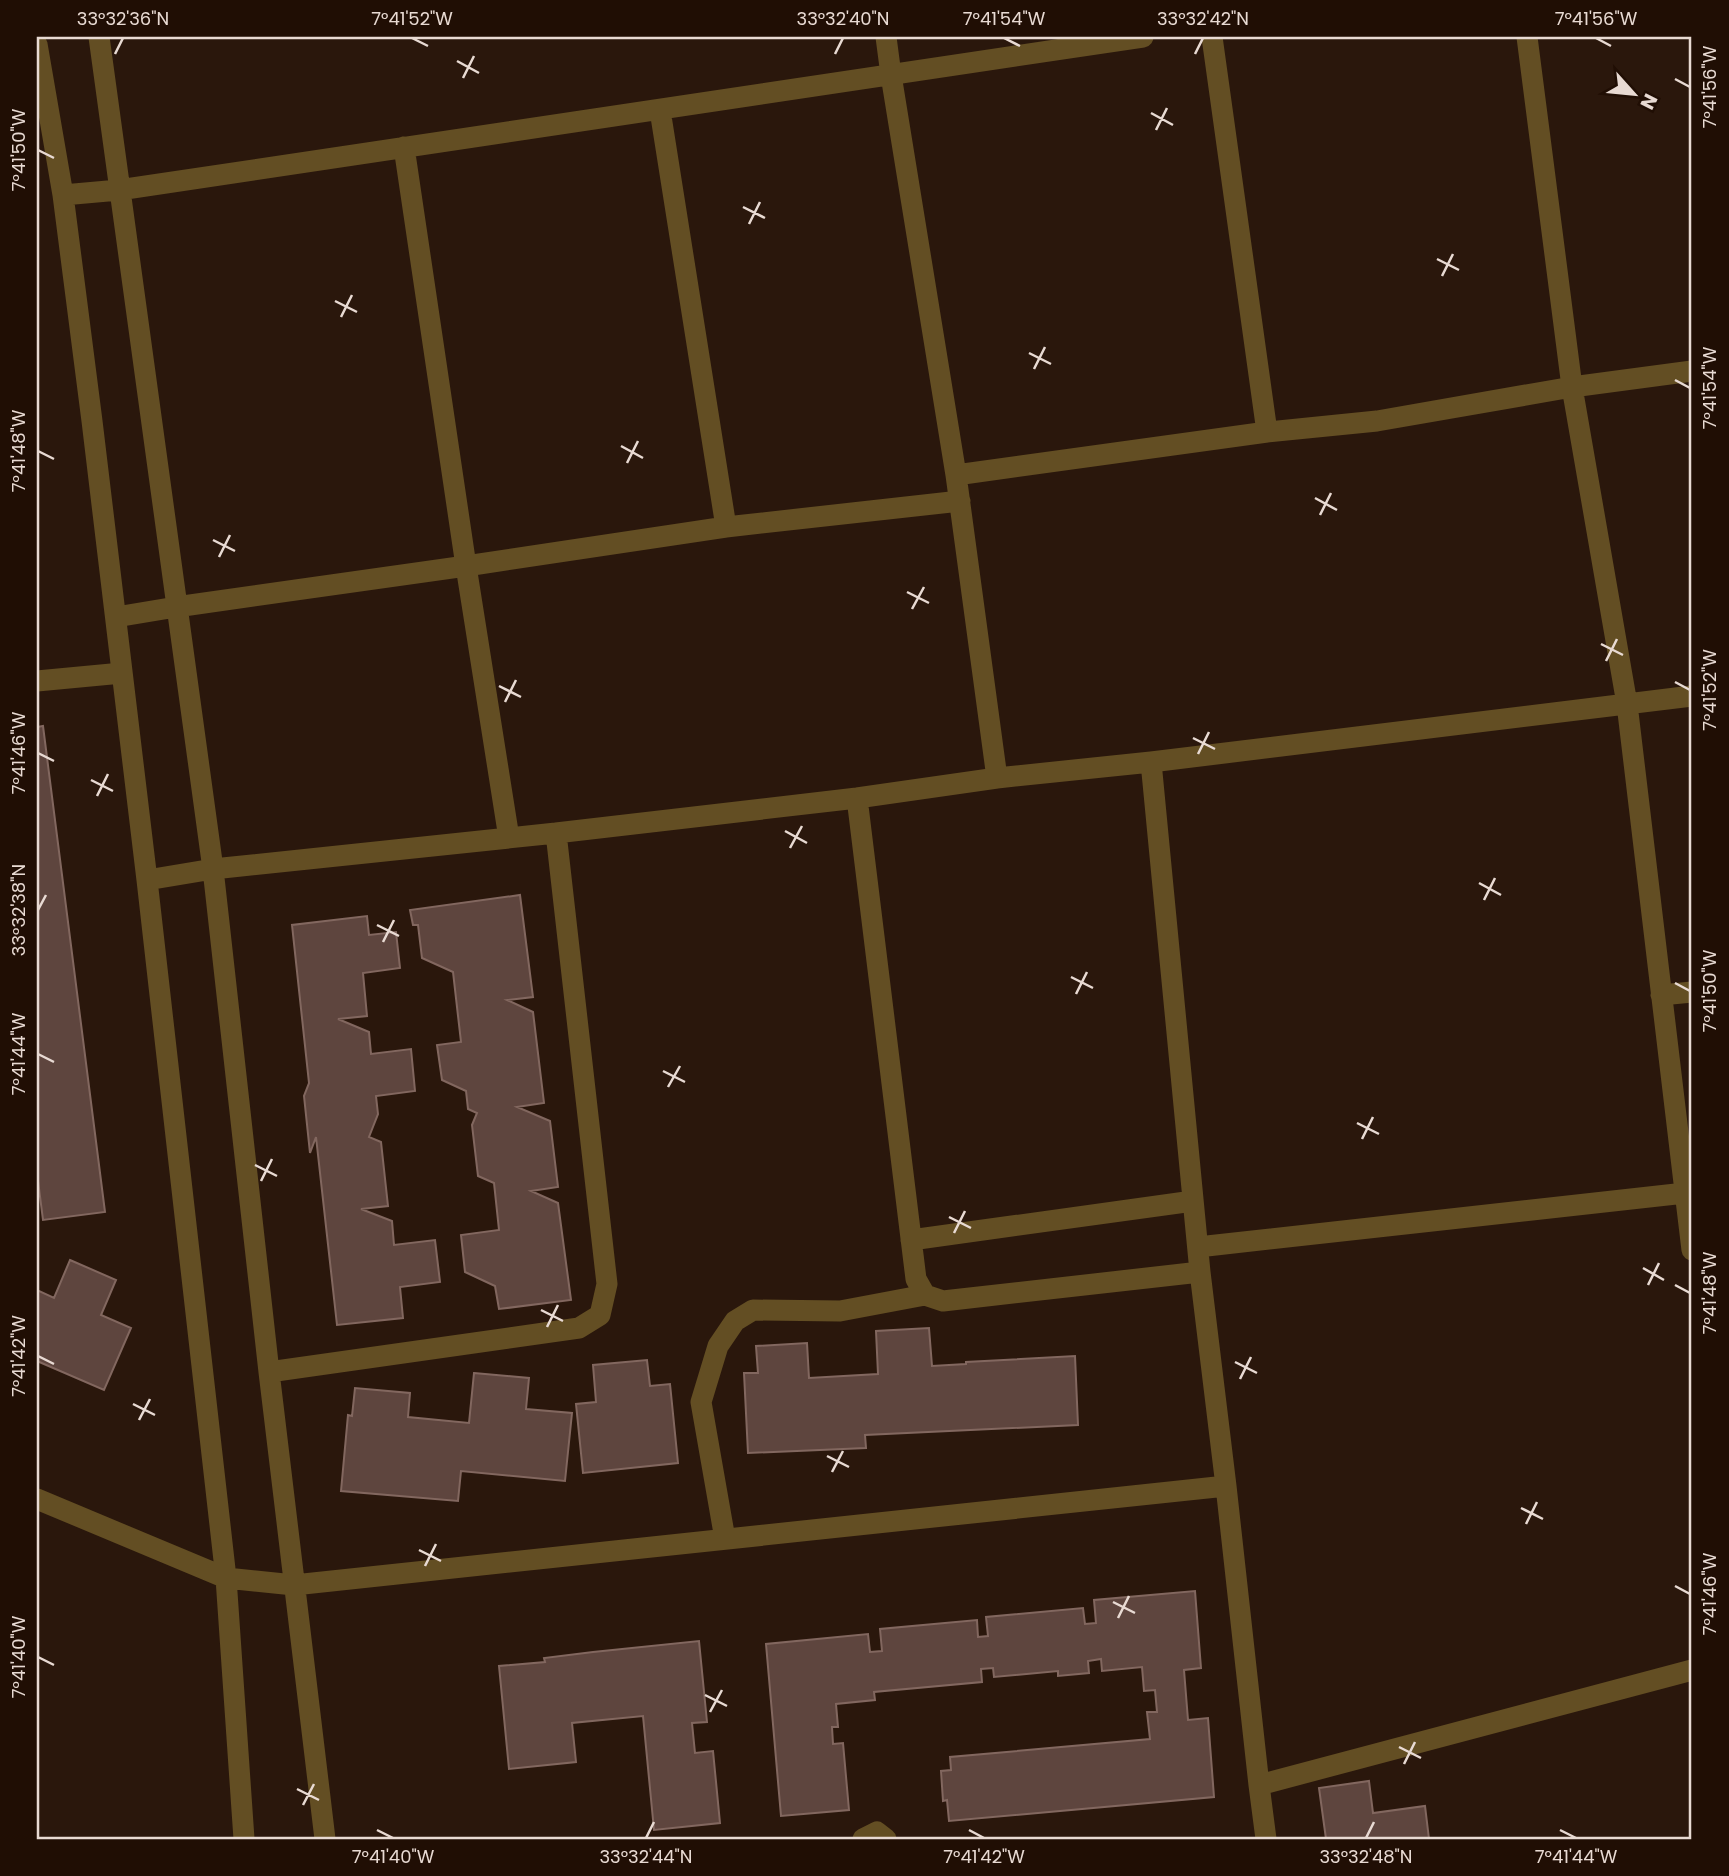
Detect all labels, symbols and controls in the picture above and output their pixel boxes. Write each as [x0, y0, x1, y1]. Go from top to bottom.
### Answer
text: 33°32'36"N [77, 6, 169, 31]
text: 7°41'52"W [371, 6, 453, 31]
text: 33°32'40"N [797, 6, 889, 31]
text: 7°41'54"W [963, 6, 1046, 31]
text: 33°32'42"N [1157, 6, 1249, 31]
text: 7°41'56"W [1555, 6, 1638, 31]
text: 7°41'56"W [1697, 45, 1722, 128]
north arrow [1600, 60, 1670, 130]
text: N [1633, 89, 1664, 114]
text: 7°41'50"W [6, 108, 31, 191]
text: 7°41'54"W [1697, 346, 1722, 429]
text: 7°41'48"W [6, 409, 31, 492]
text: 7°41'52"W [1697, 649, 1722, 731]
text: 7°41'46"W [6, 711, 31, 794]
text: 33°32'38"N [6, 864, 31, 956]
text: 7°41'50"W [1697, 949, 1722, 1032]
text: 7°41'44"W [6, 1012, 31, 1095]
text: 7°41'48"W [1697, 1251, 1722, 1334]
text: 7°41'42"W [6, 1315, 31, 1397]
text: 7°41'46"W [1697, 1552, 1722, 1635]
text: 7°41'40"W [6, 1615, 31, 1698]
text: 7°41'40"W [352, 1844, 435, 1869]
text: 33°32'44"N [600, 1844, 692, 1869]
text: 7°41'42"W [943, 1844, 1025, 1869]
text: 33°32'48"N [1320, 1844, 1413, 1869]
text: 7°41'44"W [1535, 1844, 1618, 1869]

